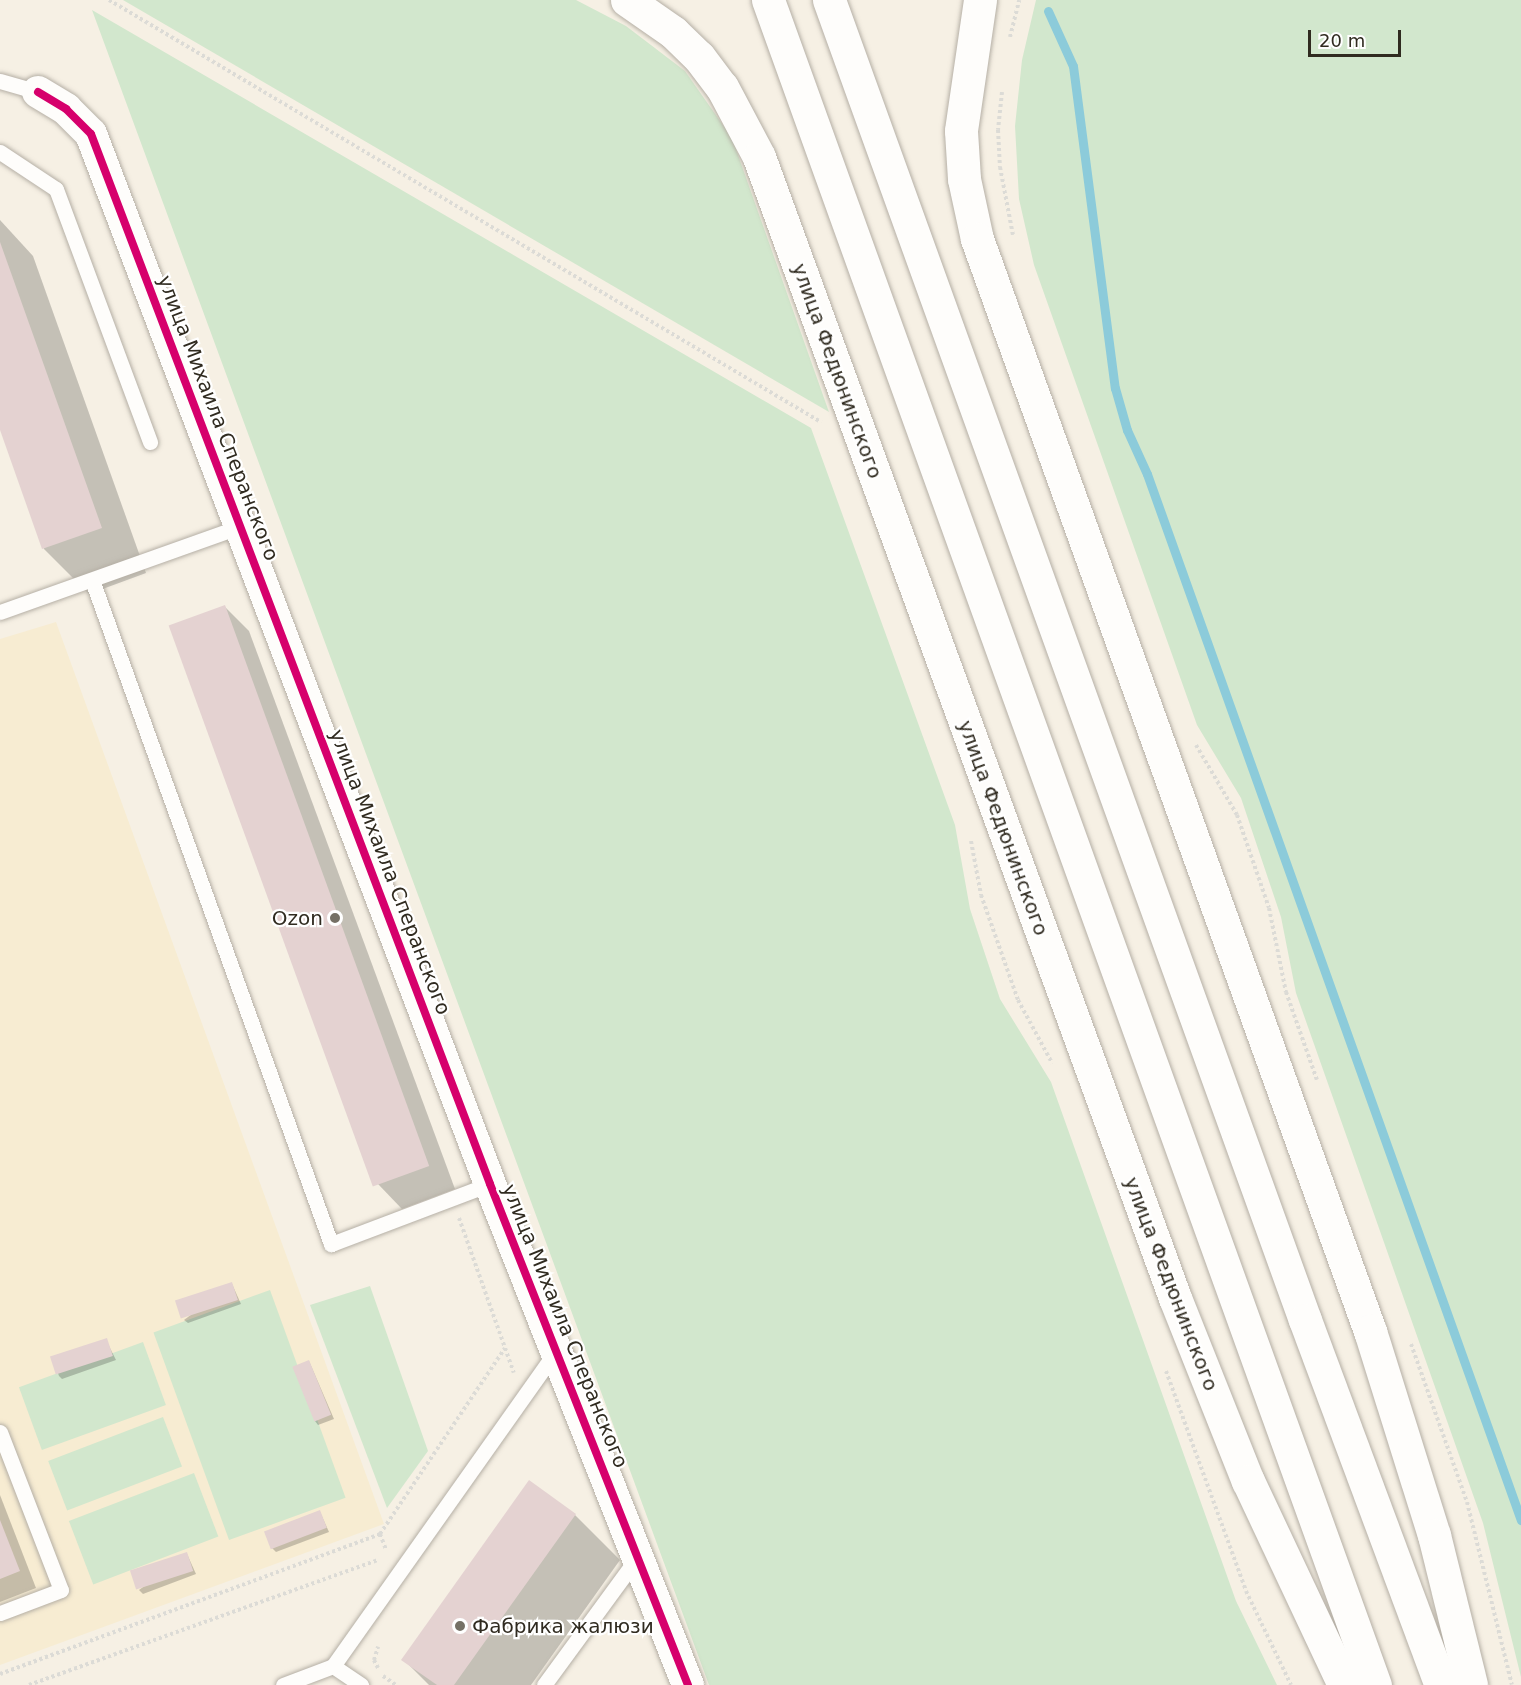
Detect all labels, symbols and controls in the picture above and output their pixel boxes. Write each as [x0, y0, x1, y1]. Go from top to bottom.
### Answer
scale bar [1311, 18, 1404, 56]
text: 20 m [1319, 30, 1365, 51]
street label: улица Федюнинского [787, 260, 887, 482]
street label: улица Михаила Сперанского [152, 272, 284, 564]
street label: улица Федюнинского [953, 717, 1053, 939]
street label: улица Михаила Сперанского [324, 726, 456, 1018]
place label: Ozon [272, 906, 323, 930]
marker: Ozon [328, 911, 342, 925]
street label: улица Федюнинского [1119, 1174, 1223, 1394]
street label: улица Михаила Сперанского [497, 1181, 633, 1471]
place label: Фабрика жалюзи [472, 1614, 654, 1638]
marker: Фабрика жалюзи [453, 1619, 467, 1633]

